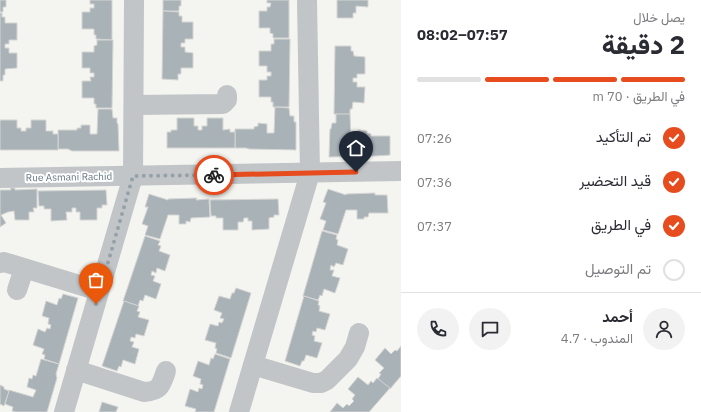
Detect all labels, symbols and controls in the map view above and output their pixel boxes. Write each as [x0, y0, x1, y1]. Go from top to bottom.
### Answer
text: يصل خلال [633, 9, 685, 26]
text: 07:57–08:02 [417, 25, 508, 44]
text: 2 دقيقة [602, 27, 685, 61]
text: في الطريق · 70 m [593, 88, 685, 105]
text: تم التأكيد [596, 127, 651, 146]
icon: check [663, 127, 685, 149]
text: 07:26 [417, 130, 452, 147]
pin [339, 131, 373, 172]
icon: home [345, 137, 367, 159]
courier [194, 155, 234, 195]
icon: bike [203, 164, 225, 186]
street label: Rue Asmani Rachid [26, 170, 112, 184]
text: قيد التحضير [579, 171, 651, 190]
icon: check [663, 171, 685, 193]
text: 07:36 [417, 174, 452, 191]
text: في الطريق [591, 215, 651, 234]
icon: check [663, 215, 685, 237]
text: 07:37 [417, 218, 452, 235]
text: تم التوصيل [585, 259, 651, 278]
pin [79, 263, 113, 304]
icon: bag [85, 269, 107, 291]
text: أحمد [602, 307, 633, 326]
button: phone [417, 308, 459, 350]
button: chat [469, 308, 511, 350]
button: person [643, 308, 685, 350]
text: المندوب · 4.7 [561, 330, 633, 347]

